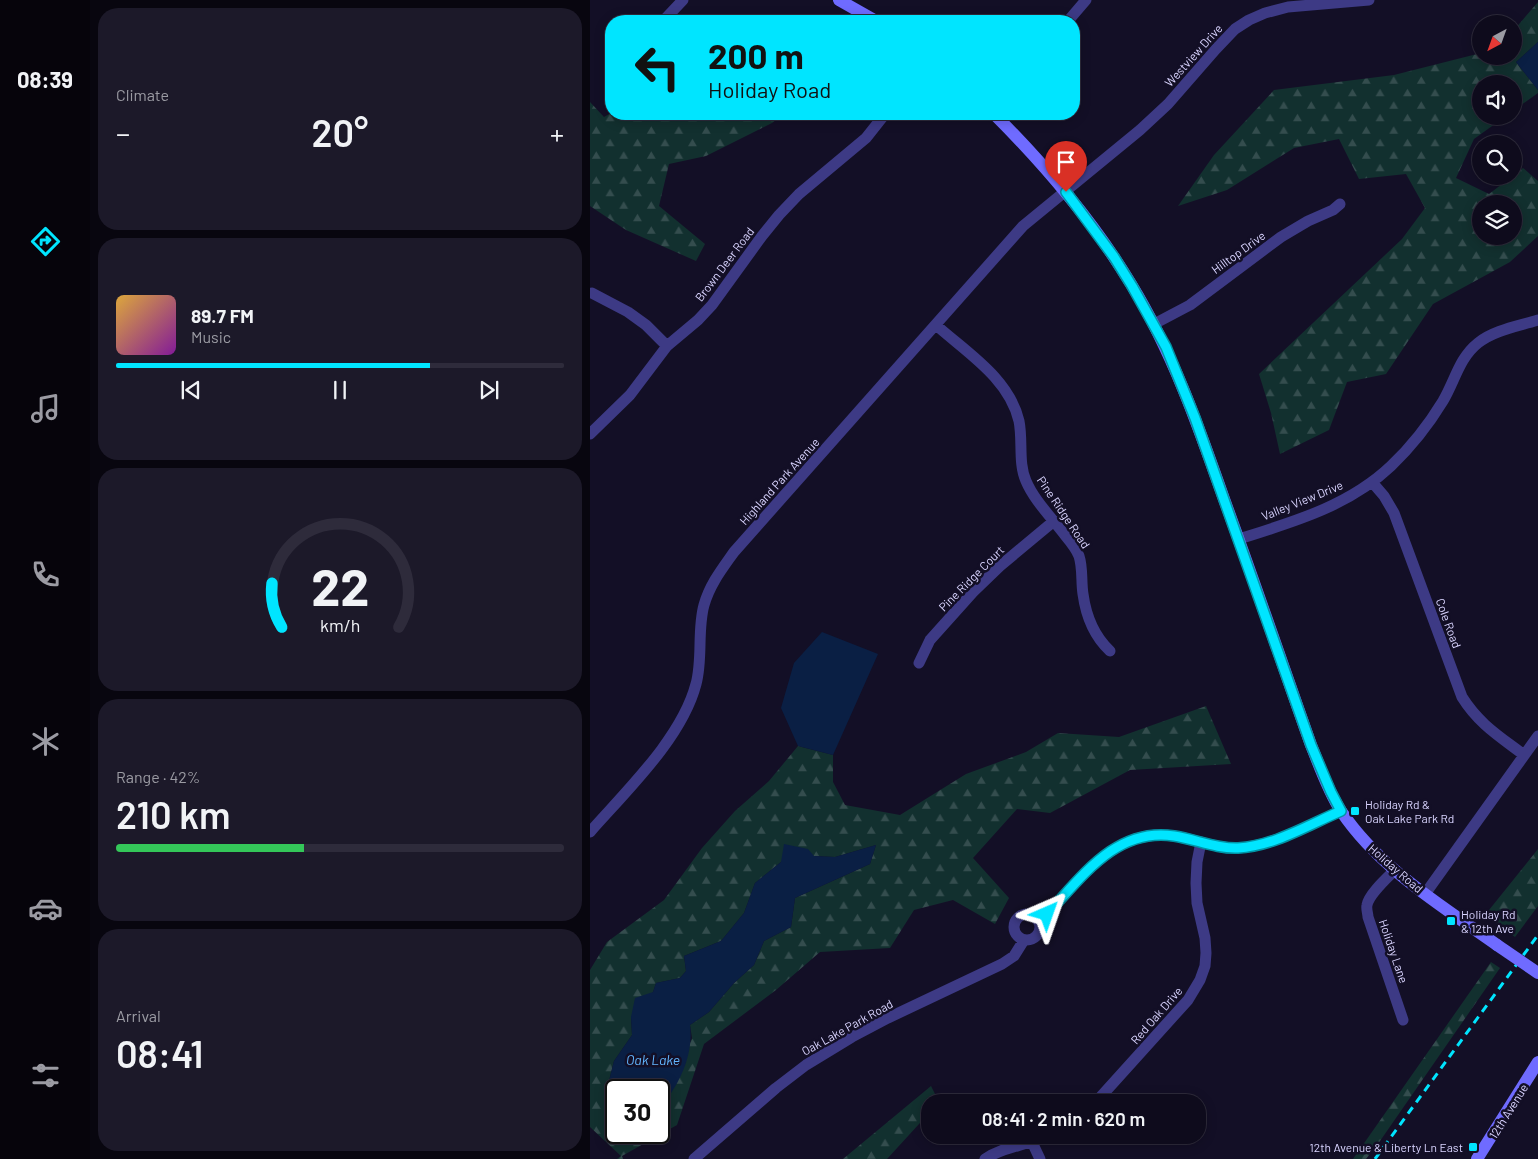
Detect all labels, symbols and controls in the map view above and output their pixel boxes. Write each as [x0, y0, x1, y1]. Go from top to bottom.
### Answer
north arrow [1472, 15, 1522, 65]
map controls [1472, 15, 1522, 245]
street label: Westview Drive [1161, 21, 1225, 89]
text: 200 m [708, 34, 804, 76]
icon: left [625, 35, 690, 100]
text: 08:39 [17, 66, 73, 92]
button: sound [1472, 75, 1522, 125]
text: Holiday Road [708, 76, 831, 102]
text: Climate [116, 85, 169, 104]
text: 20° [312, 109, 368, 155]
text: − [116, 116, 130, 150]
text: + [550, 116, 564, 150]
button: search [1472, 135, 1522, 185]
pin [1045, 141, 1087, 192]
icon: arrive [1052, 148, 1080, 176]
button: layers [1472, 195, 1522, 245]
icon: directions [28, 224, 63, 259]
street label: Brown Deer Road [692, 224, 756, 304]
street label: Hilltop Drive [1208, 228, 1268, 276]
text: 89.7 FM [191, 304, 254, 327]
text: Music [191, 327, 231, 346]
icon: previous [177, 376, 205, 404]
icon: pause [326, 376, 354, 404]
icon: next [475, 376, 503, 404]
icon: music [28, 391, 63, 426]
street label: Highland Park Avenue [736, 435, 822, 527]
street label: Pine Ridge Road [1035, 473, 1093, 551]
street label: Valley View Drive [1259, 477, 1345, 523]
street label: Pine Ridge Court [935, 542, 1007, 614]
text: 22 [311, 554, 369, 616]
icon: phone [28, 557, 63, 592]
street label: Cole Road [1434, 596, 1464, 650]
text: km/h [320, 614, 360, 636]
icon: climate [28, 724, 63, 759]
text: Range · 42% [116, 767, 200, 786]
text: 210 km [116, 791, 231, 837]
place label: Holiday Rd & Oak Lake Park Rd [1365, 797, 1454, 825]
marker: Holiday Rd & Oak Lake Park Rd [1349, 805, 1361, 817]
street label: Holiday Road [1366, 841, 1426, 895]
position arrow [1020, 887, 1072, 939]
icon: car [28, 891, 63, 926]
place label: Holiday Rd & 12th Ave [1461, 907, 1516, 935]
marker: Holiday Rd & 12th Ave [1445, 915, 1457, 927]
street label: Holiday Lane [1377, 917, 1411, 985]
street label: Red Oak Drive [1127, 983, 1185, 1047]
street label: Oak Lake Park Road [799, 996, 895, 1058]
text: Arrival [116, 1006, 161, 1025]
text: 08:41 [116, 1030, 203, 1076]
water label: Oak Lake [626, 1051, 680, 1068]
icon: filters [28, 1058, 63, 1093]
speed limit sign: 30 [605, 1079, 670, 1144]
street label: 12th Avenue [1486, 1081, 1530, 1141]
text: 08:41 · 2 min · 620 m [982, 1107, 1145, 1130]
place label: 12th Avenue & Liberty Ln East [1310, 1140, 1463, 1154]
marker: 12th Avenue & Liberty Ln East [1467, 1141, 1479, 1153]

